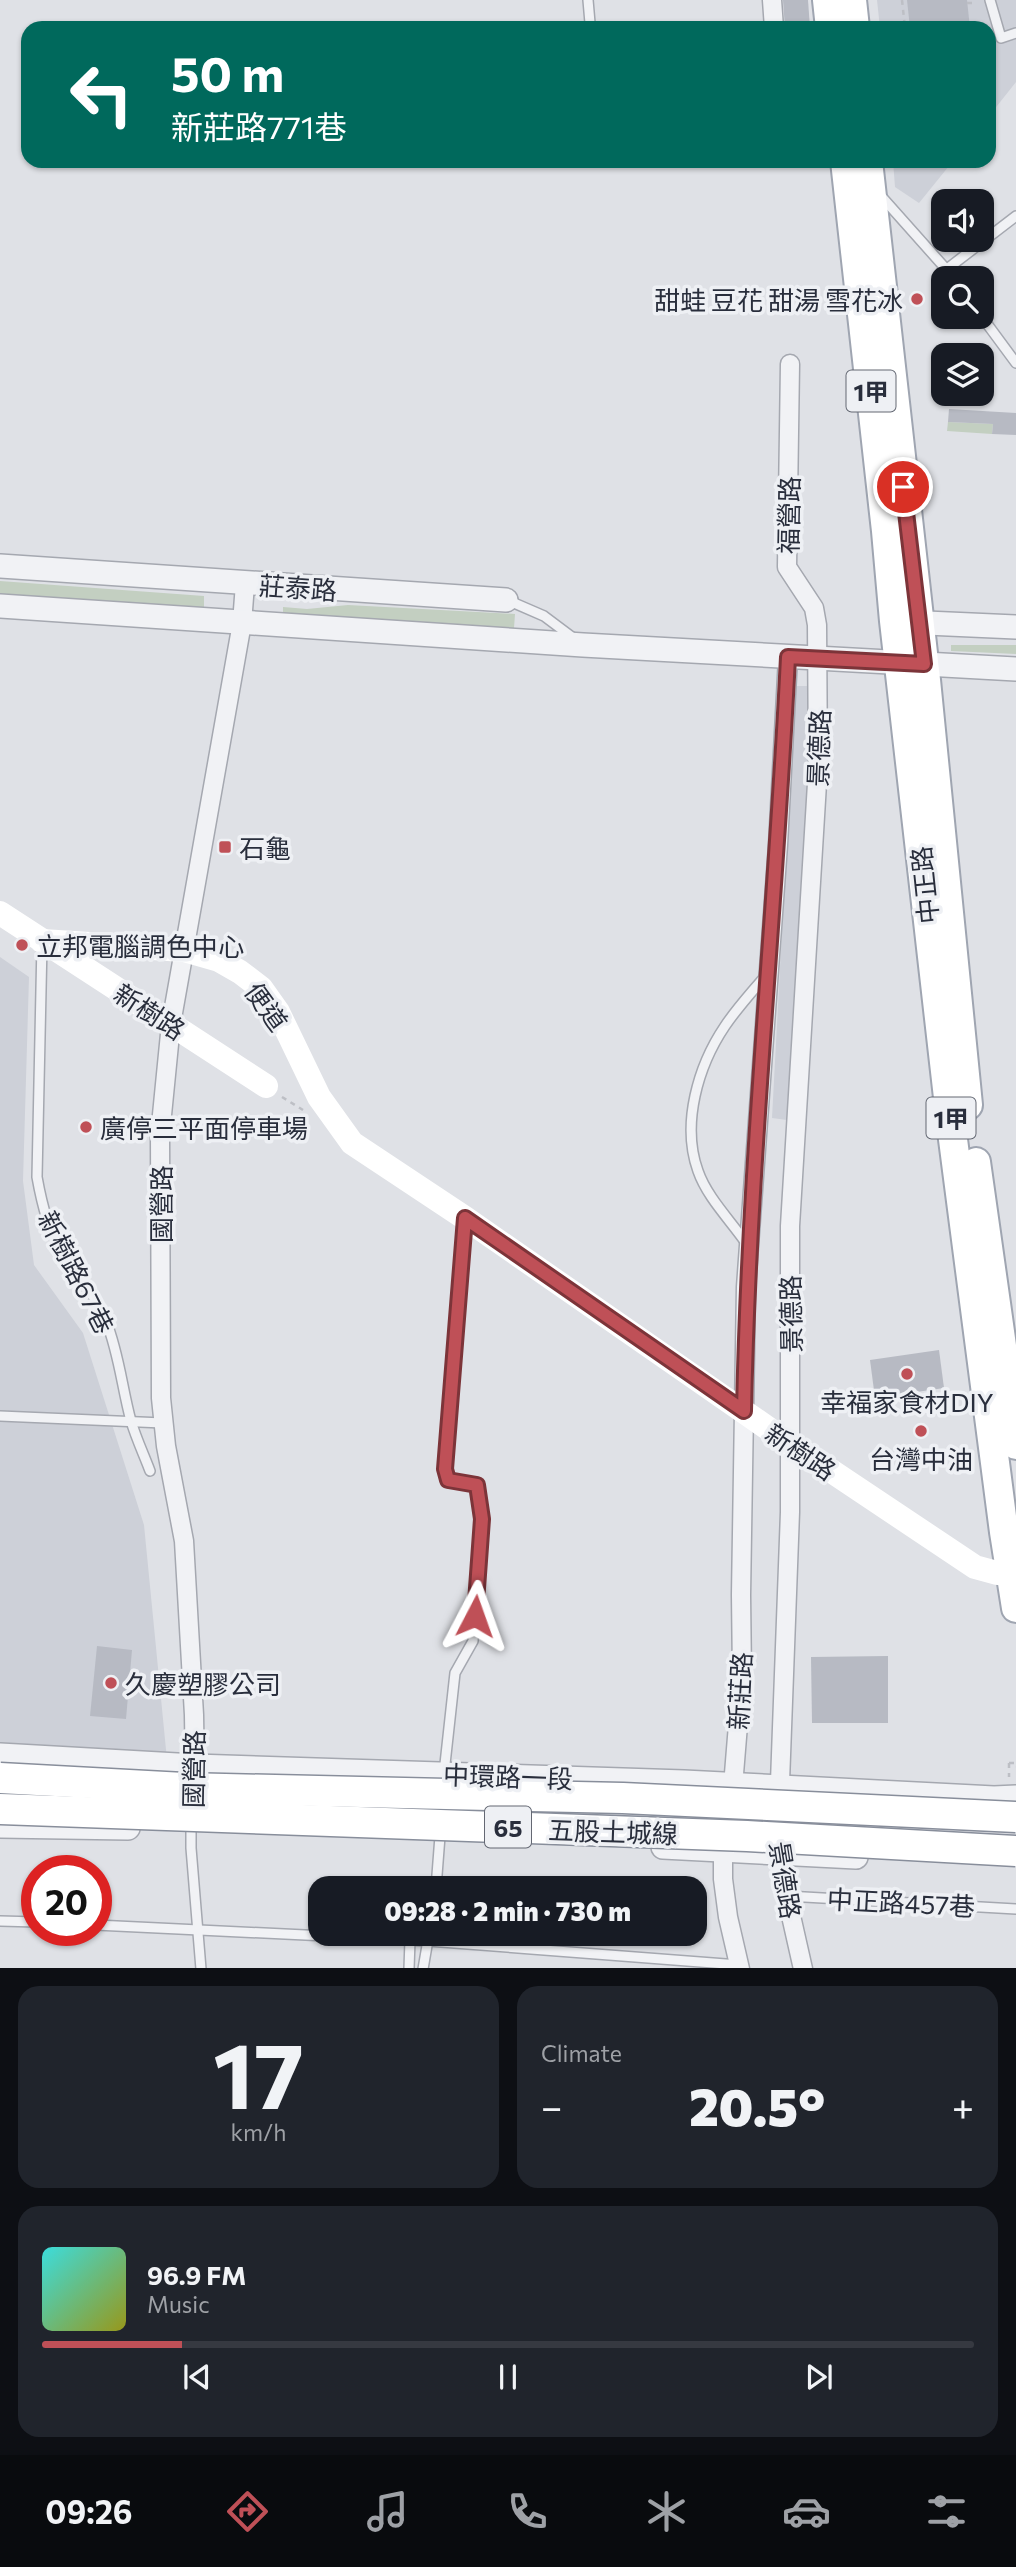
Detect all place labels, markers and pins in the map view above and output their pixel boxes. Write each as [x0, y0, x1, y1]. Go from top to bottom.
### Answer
place label: 甜蛙 豆花 甜湯 雪花冰 [654, 284, 903, 315]
marker: 甜蛙 豆花 甜湯 雪花冰 [909, 291, 925, 307]
pin [873, 457, 933, 517]
place label: 石龜 [239, 832, 291, 863]
marker: 石龜 [217, 839, 233, 855]
place label: 立邦電腦調色中心 [36, 930, 244, 961]
marker: 立邦電腦調色中心 [14, 937, 30, 953]
place label: 廣停三平面停車場 [100, 1112, 308, 1143]
marker: 廣停三平面停車場 [78, 1119, 94, 1135]
marker: 幸福家食材DIY [899, 1366, 915, 1382]
place label: 幸福家食材DIY [820, 1386, 994, 1417]
marker: 台灣中油 [913, 1423, 929, 1439]
place label: 台灣中油 [869, 1443, 973, 1474]
place label: 久慶塑膠公司 [125, 1668, 281, 1699]
marker: 久慶塑膠公司 [103, 1675, 119, 1691]

